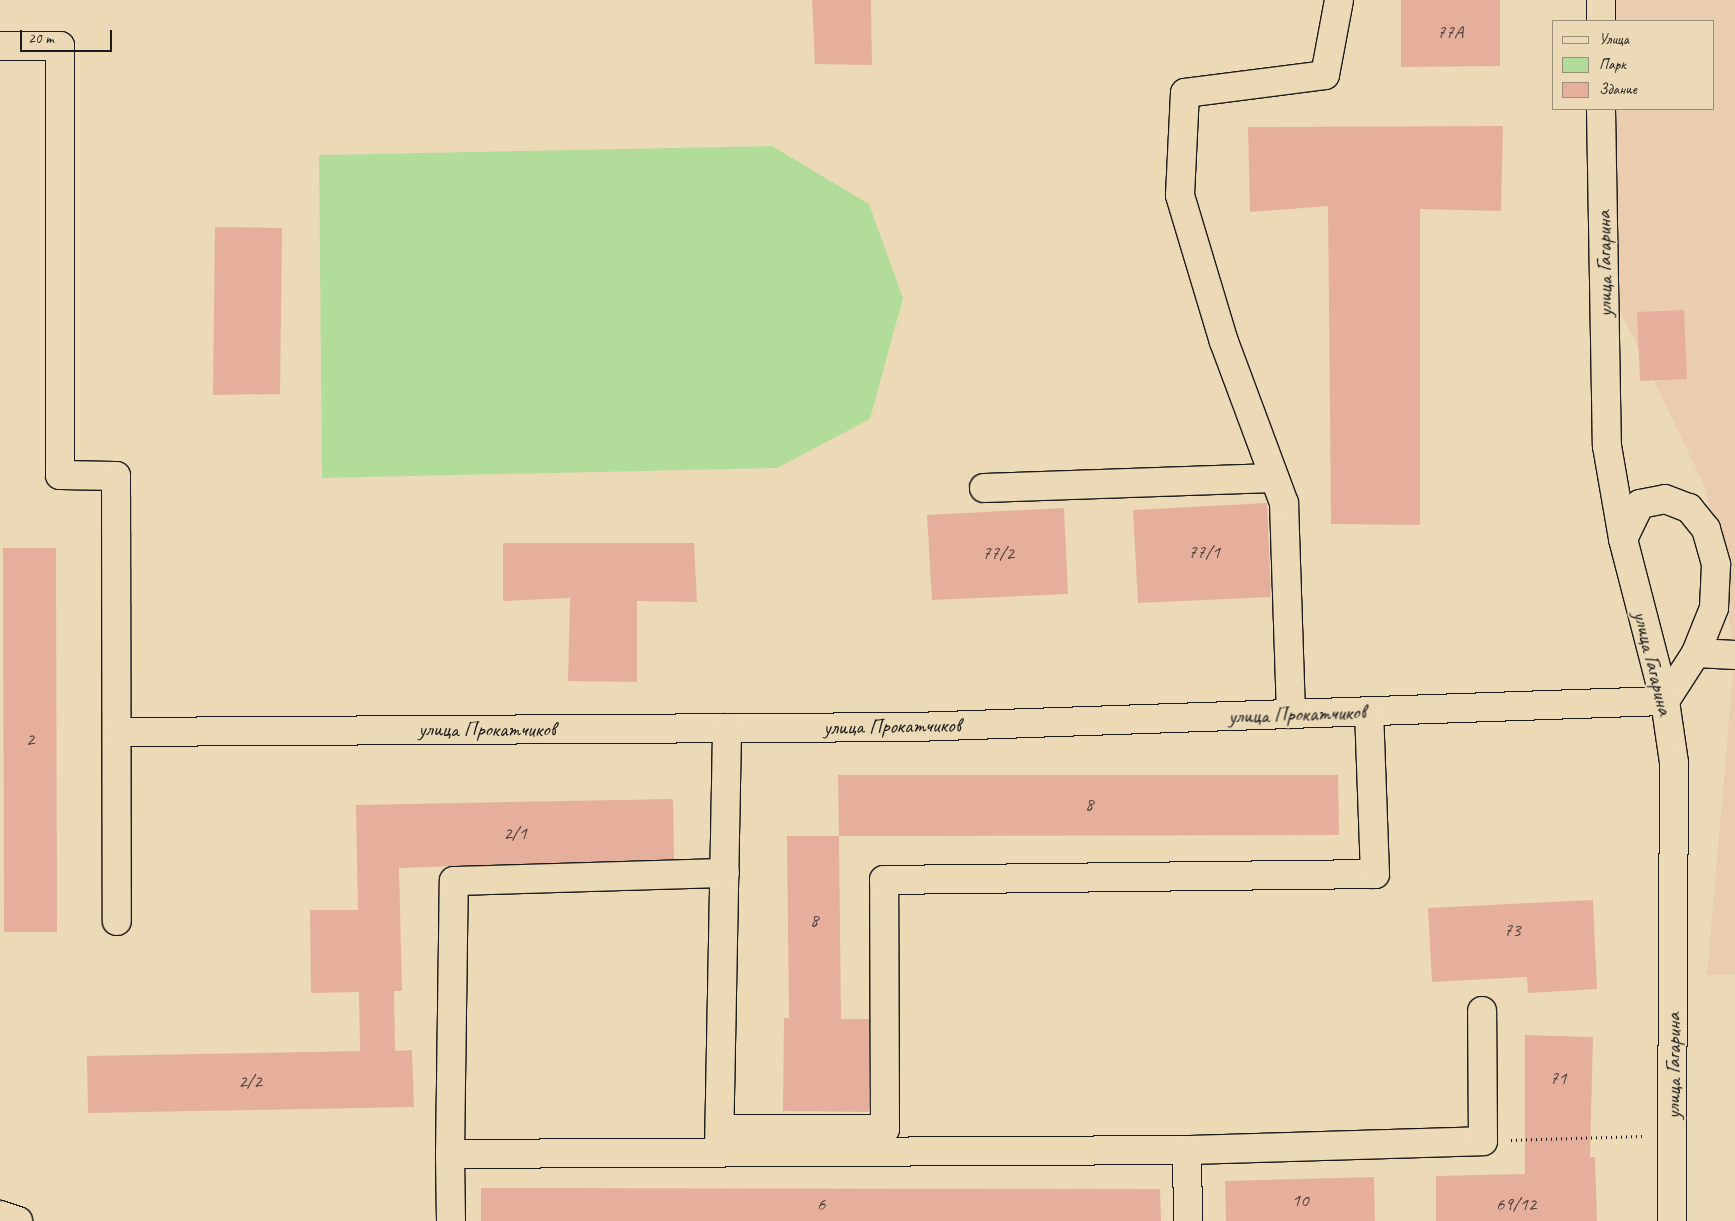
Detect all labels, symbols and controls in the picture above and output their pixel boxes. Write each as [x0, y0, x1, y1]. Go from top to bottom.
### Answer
scale bar [22, 20, 115, 52]
legend [1552, 20, 1715, 110]
house number: 77А [1437, 22, 1463, 44]
text: 20 m [28, 29, 54, 48]
text: Улица [1599, 30, 1629, 49]
text: Парк [1599, 55, 1626, 74]
text: Здание [1599, 80, 1637, 99]
street label: улица Гагарина [1590, 210, 1618, 318]
house number: 77/1 [1188, 542, 1220, 564]
house number: 77/2 [982, 543, 1014, 565]
street label: улица Гагарина [1628, 608, 1678, 718]
street label: улица Прокатчиков [1228, 699, 1366, 729]
street label: улица Прокатчиков [823, 712, 961, 740]
street label: улица Прокатчиков [418, 716, 556, 742]
house number: 2 [26, 729, 34, 751]
house number: 8 [1085, 794, 1093, 816]
house number: 2/1 [503, 823, 527, 845]
house number: 8 [810, 910, 818, 932]
house number: 73 [1503, 920, 1521, 942]
street label: улица Гагарина [1660, 1012, 1686, 1120]
house number: 71 [1549, 1068, 1567, 1090]
house number: 2/2 [238, 1071, 262, 1093]
house number: 10 [1291, 1190, 1309, 1212]
house number: 6 [817, 1194, 825, 1216]
house number: 69/12 [1496, 1194, 1536, 1216]

